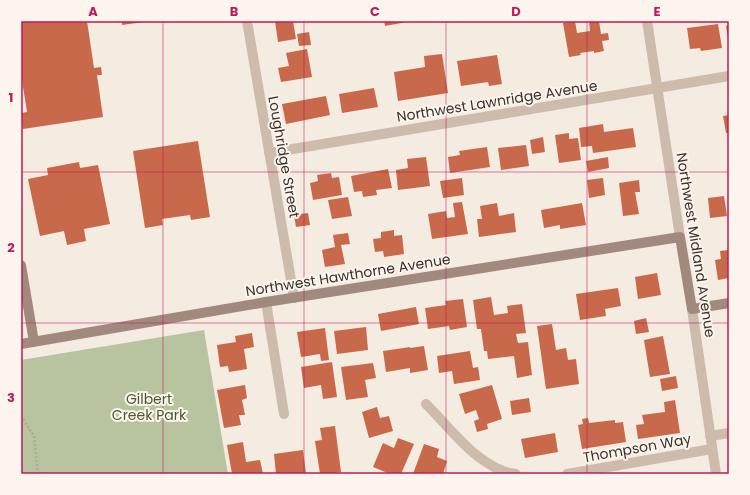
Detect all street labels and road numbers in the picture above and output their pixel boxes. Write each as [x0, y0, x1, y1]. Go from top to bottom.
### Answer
street label: Northwest Lawnridge Avenue [395, 75, 599, 127]
street label: Loughridge Street [263, 94, 305, 220]
street label: Northwest Midland Avenue [671, 151, 721, 339]
street label: Northwest Hawthorne Avenue [244, 249, 452, 301]
street label: Thompson Way [581, 429, 693, 467]

